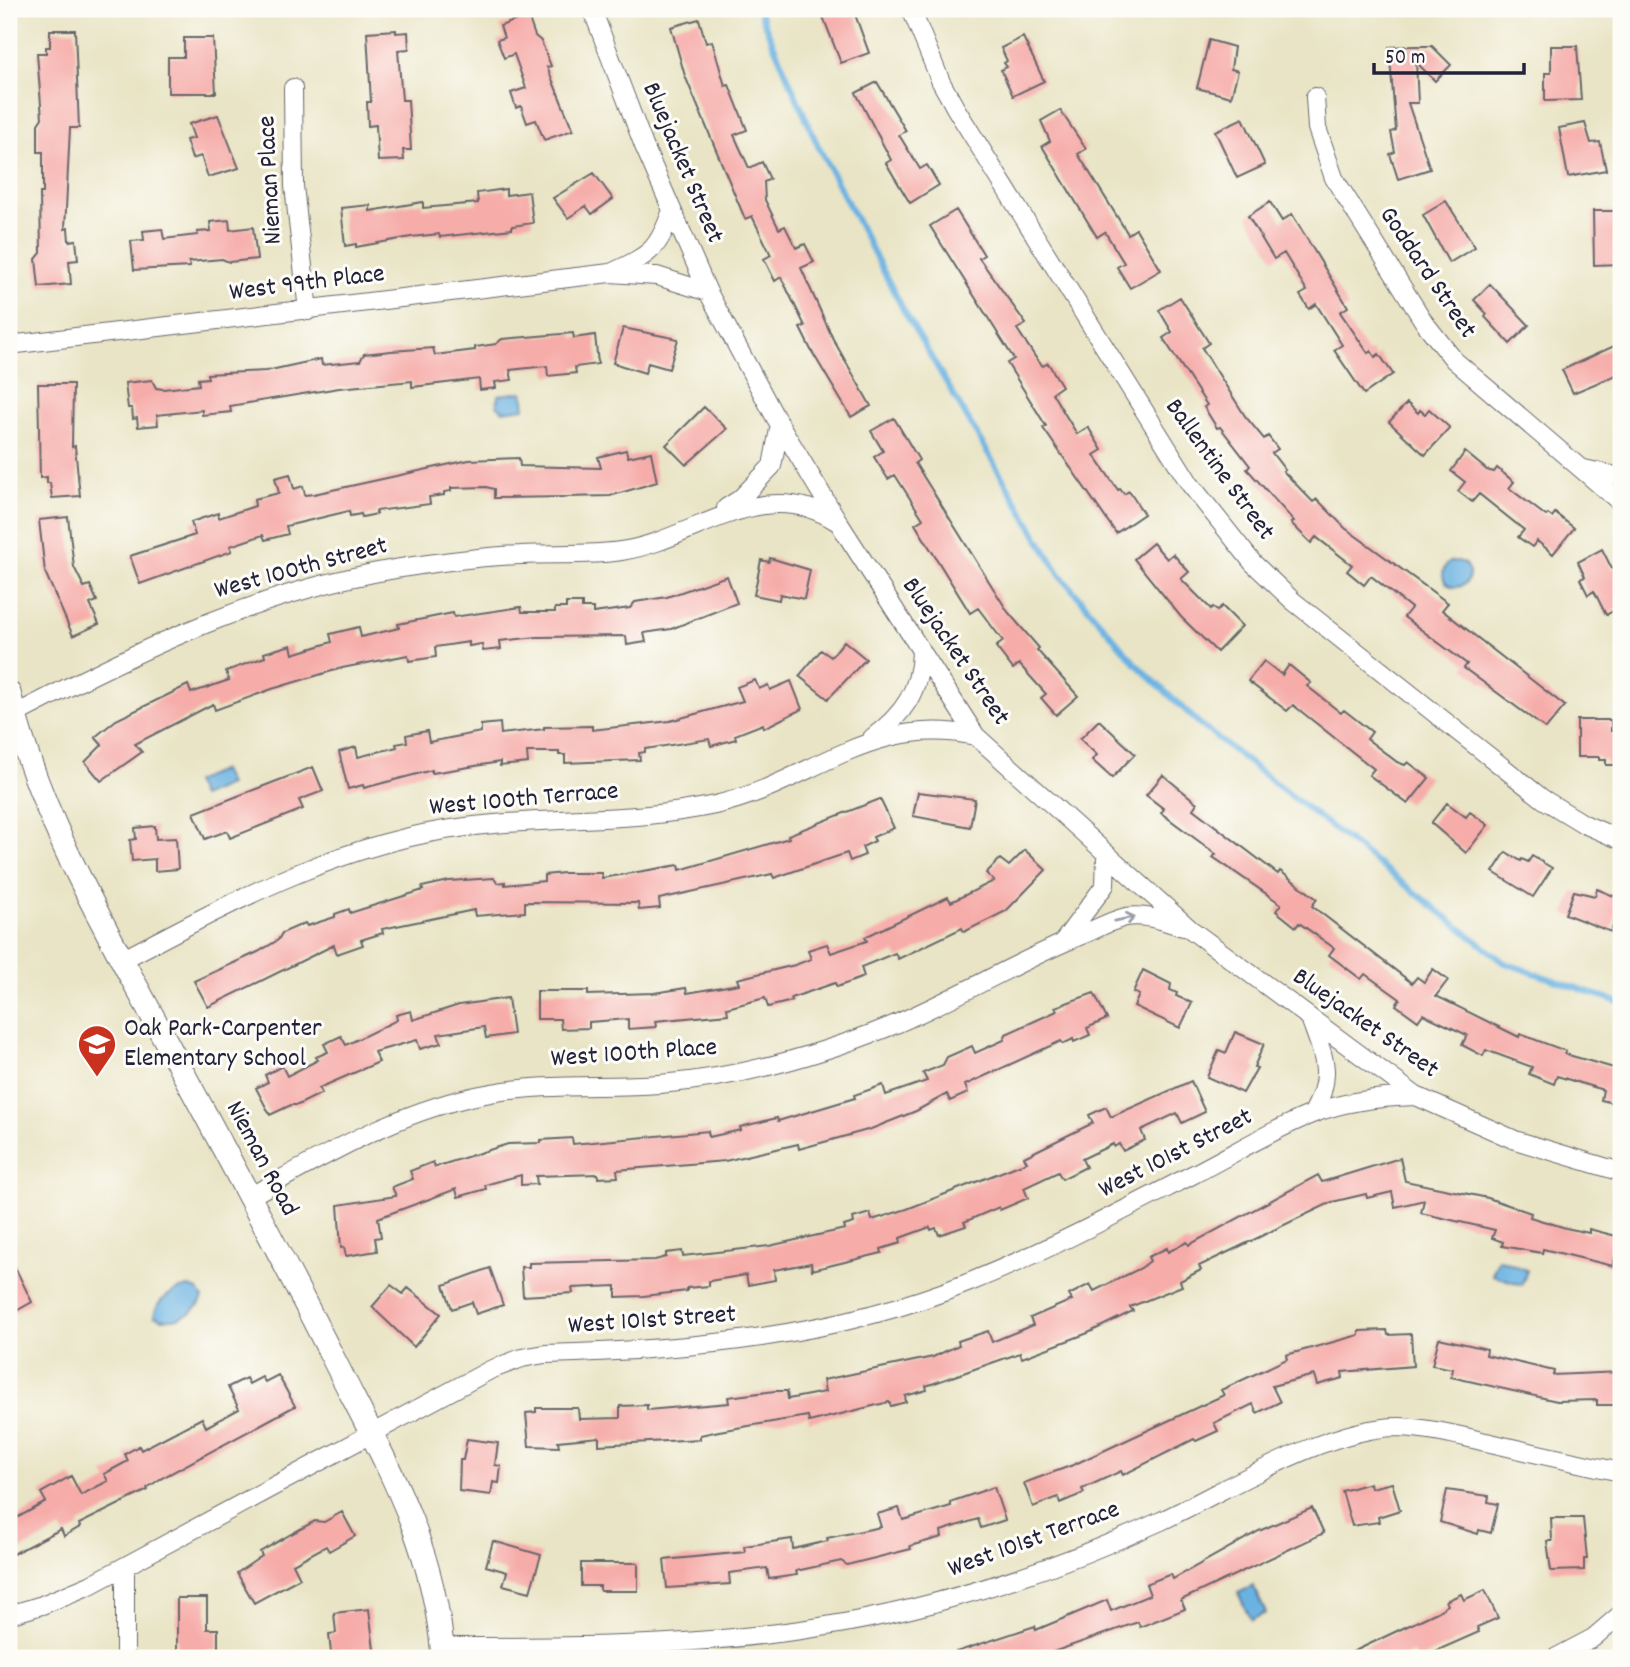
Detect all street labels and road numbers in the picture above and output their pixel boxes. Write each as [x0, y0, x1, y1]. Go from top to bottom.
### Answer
street label: Bluejacket Street [631, 77, 733, 250]
street label: Nieman Place [249, 115, 293, 245]
street label: Goddard Street [1369, 200, 1485, 347]
street label: West 99th Place [227, 256, 387, 312]
street label: Ballentine Street [1155, 391, 1283, 549]
street label: West 100th Street [210, 528, 392, 610]
street label: Bluejacket Street [892, 571, 1018, 734]
street label: West 100th Terrace [428, 773, 620, 827]
street label: Bluejacket Street [1284, 960, 1446, 1089]
street label: West 100th Place [550, 1030, 718, 1078]
street label: Nieman Road [215, 1095, 307, 1223]
street label: West 101st Street [1093, 1099, 1260, 1209]
street label: West 101st Street [567, 1297, 738, 1345]
street label: West 101st Terrace [943, 1492, 1125, 1588]

